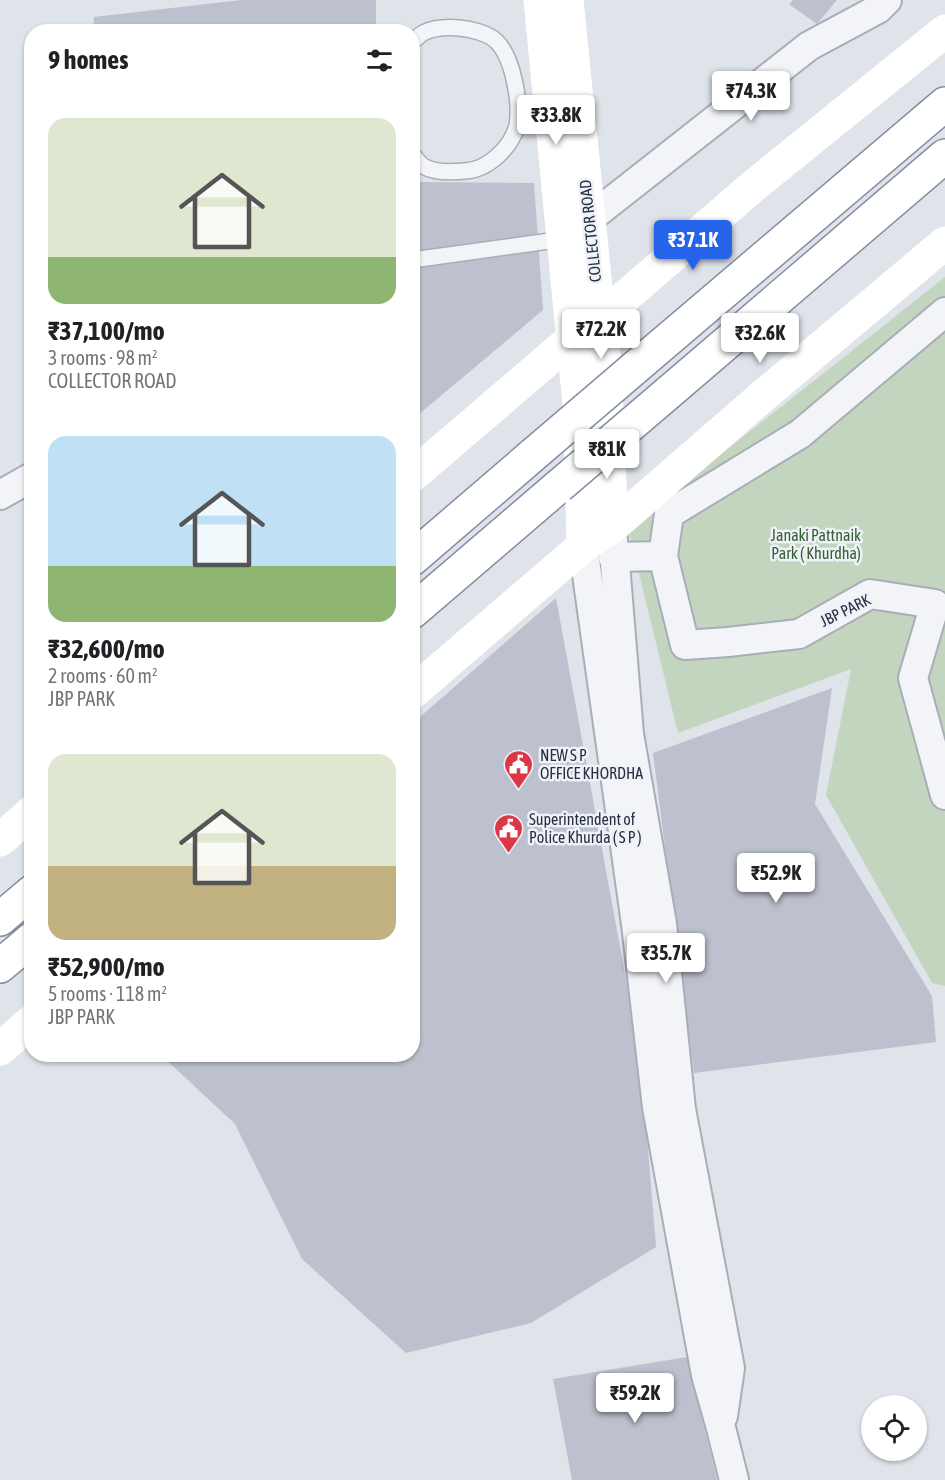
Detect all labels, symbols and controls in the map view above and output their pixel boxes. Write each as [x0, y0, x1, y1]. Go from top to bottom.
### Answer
icon: filters [363, 44, 396, 77]
text: 9 homes [48, 45, 128, 75]
pin: ₹74.3K [702, 71, 800, 122]
text: ₹74.3K [726, 79, 776, 102]
pin: ₹33.8K [507, 95, 605, 146]
text: ₹33.8K [531, 103, 581, 126]
icon: home [168, 157, 276, 265]
street label: COLLECTOR ROAD [576, 179, 604, 283]
pin: ₹37.1K [644, 220, 742, 271]
text: ₹37.1K [668, 228, 718, 251]
pin: ₹72.2K [552, 309, 650, 360]
pin: ₹32.6K [711, 313, 809, 364]
text: ₹37,100/mo [48, 316, 165, 346]
text: ₹72.2K [576, 317, 626, 340]
text: ₹32.6K [735, 321, 785, 344]
text: 3 rooms · 98 m² [48, 346, 158, 369]
text: COLLECTOR ROAD [48, 369, 177, 392]
pin: ₹81K [571, 429, 643, 480]
text: ₹81K [588, 437, 626, 460]
icon: home [168, 475, 276, 583]
park label: Janaki Pattnaik Park ( Khurdha) [771, 526, 861, 563]
street label: JBP PARK [817, 590, 873, 630]
text: ₹32,600/mo [48, 634, 165, 664]
text: 2 rooms · 60 m² [48, 664, 158, 687]
text: JBP PARK [48, 687, 115, 710]
place label: NEW S P OFFICE KHORDHA [540, 746, 643, 782]
public building icon: NEW S P OFFICE KHORDHA [503, 748, 535, 790]
icon: home [168, 793, 276, 901]
place label: Superintendent of Police Khurda ( S P ) [529, 810, 642, 847]
public building icon: Superintendent of Police Khurda ( S P ) [492, 812, 524, 854]
pin: ₹52.9K [727, 853, 825, 904]
text: ₹52.9K [751, 861, 801, 884]
pin: ₹35.7K [617, 933, 715, 984]
text: ₹35.7K [641, 941, 691, 964]
text: ₹52,900/mo [48, 952, 165, 982]
text: 5 rooms · 118 m² [48, 982, 167, 1005]
text: JBP PARK [48, 1005, 115, 1028]
pin: ₹59.2K [586, 1373, 684, 1424]
text: ₹59.2K [610, 1381, 660, 1404]
map controls [861, 1395, 927, 1461]
button: locate [861, 1395, 927, 1461]

